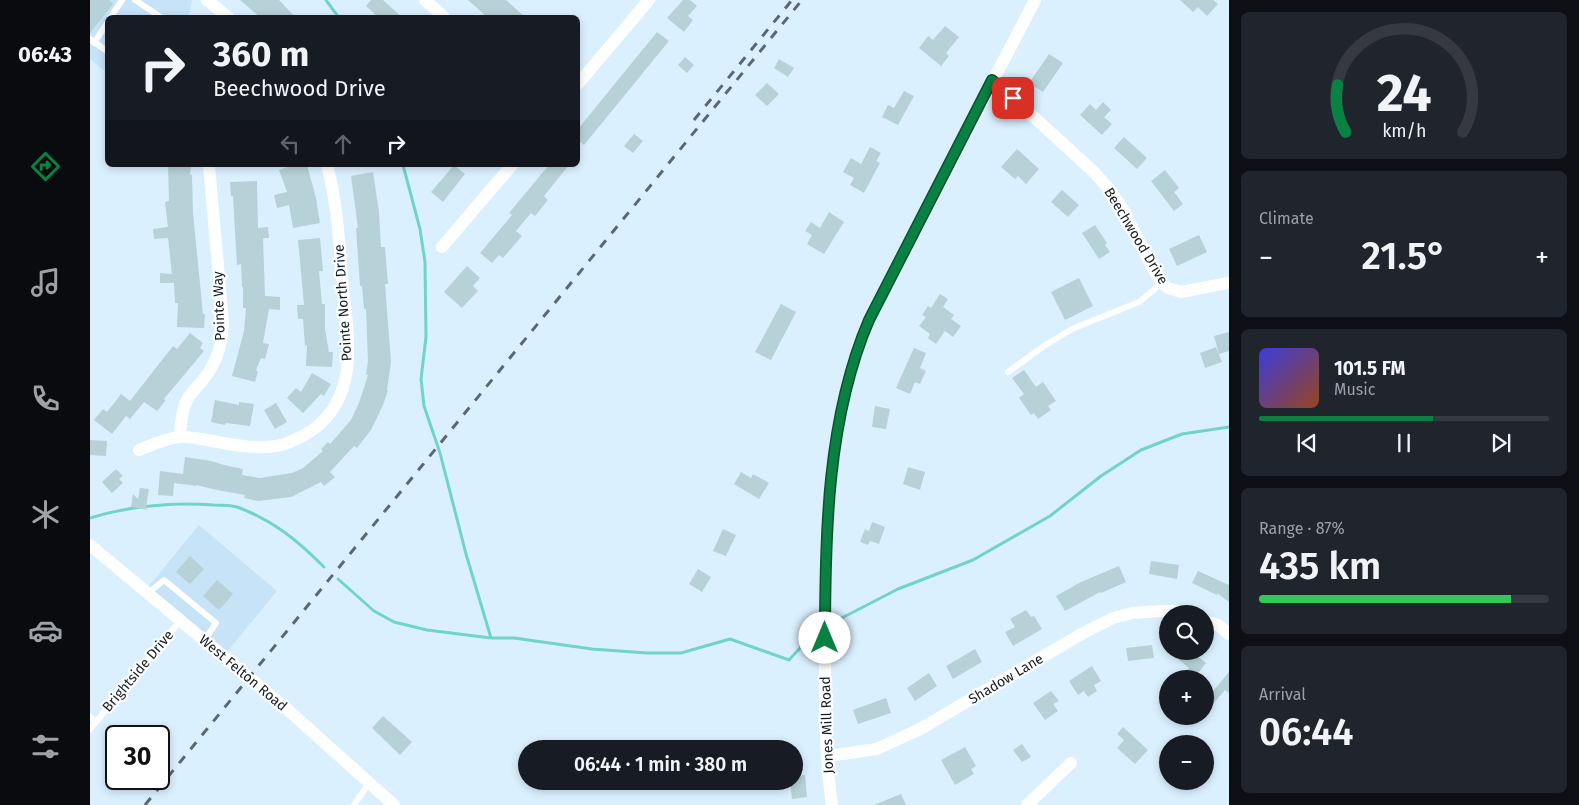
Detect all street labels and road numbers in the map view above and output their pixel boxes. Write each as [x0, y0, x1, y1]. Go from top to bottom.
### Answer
street label: Beechwood Drive [1100, 184, 1172, 288]
street label: Pointe North Drive [330, 244, 356, 362]
street label: Pointe Way [209, 271, 229, 341]
street label: Brightside Drive [99, 627, 177, 715]
street label: West Felton Road [196, 631, 290, 715]
street label: Shadow Lane [966, 650, 1046, 708]
street label: Jones Mill Road [817, 676, 837, 774]

